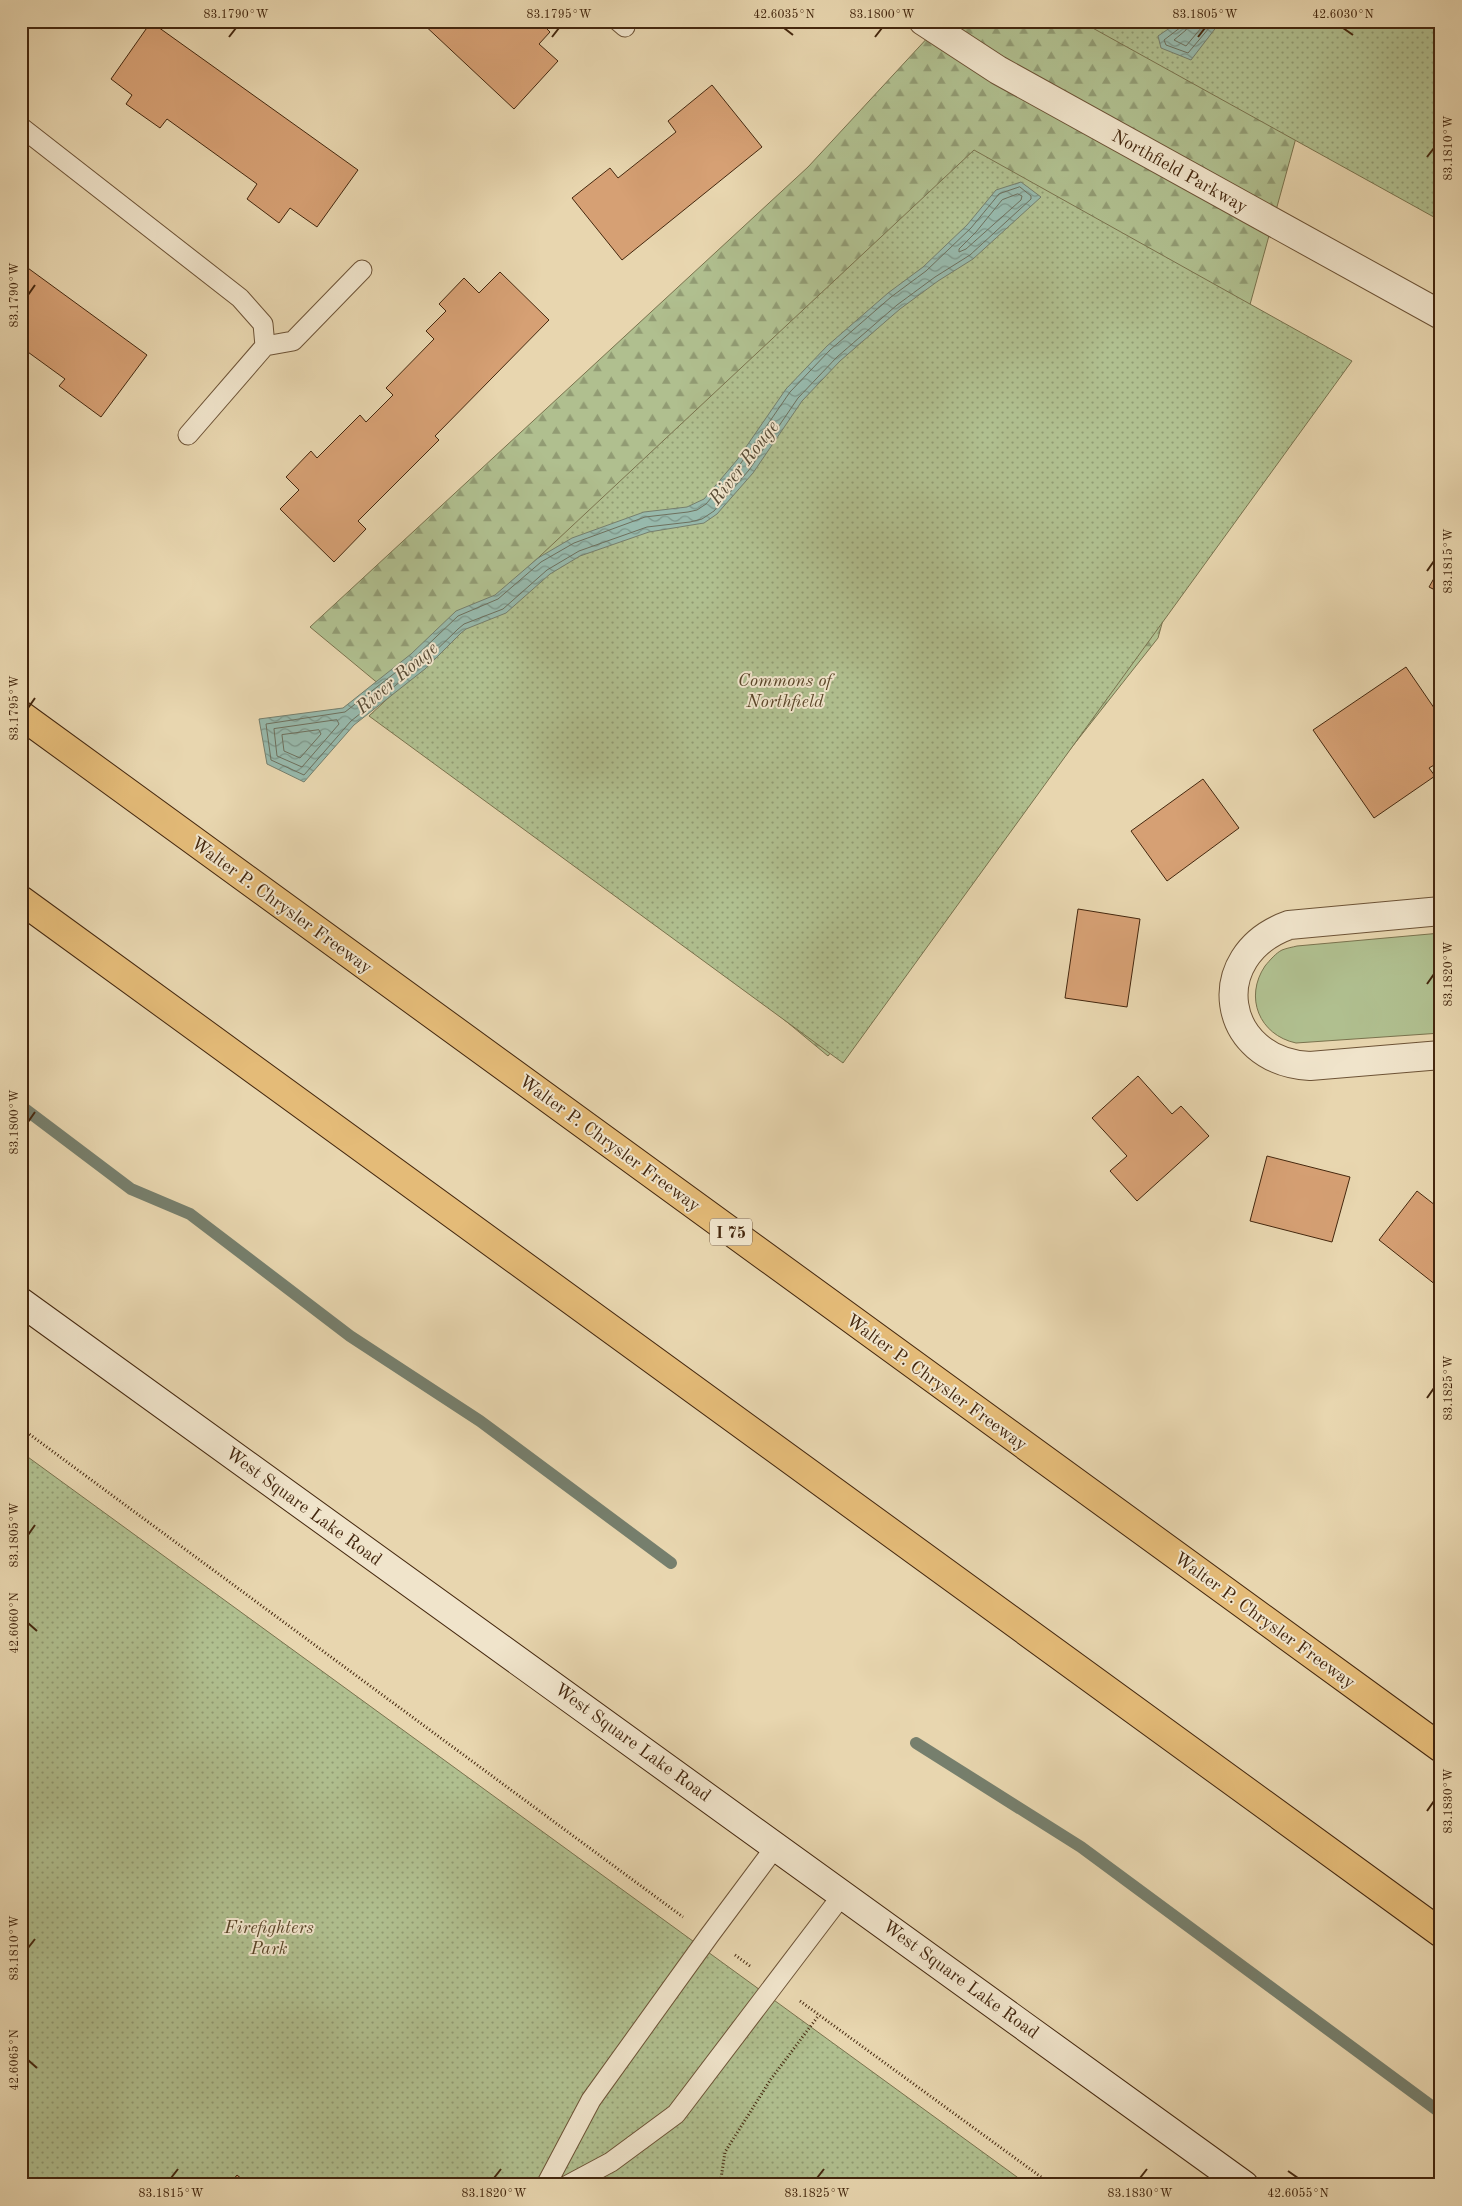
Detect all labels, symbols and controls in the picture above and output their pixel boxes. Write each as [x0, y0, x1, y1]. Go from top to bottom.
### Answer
text: 83.1795°W [527, 8, 592, 21]
text: 42.6035°N [753, 8, 815, 21]
text: 83.1805°W [1173, 8, 1238, 21]
text: 83.1790°W [204, 9, 269, 21]
text: 83.1800°W [850, 9, 915, 21]
text: 42.6030°N [1312, 9, 1374, 21]
text: 83.1810°W [1443, 115, 1455, 180]
street label: Northfield Parkway [1109, 127, 1251, 217]
text: 83.1790°W [9, 262, 21, 327]
water label: River Rouge [706, 418, 784, 510]
text: 83.1815°W [1442, 528, 1455, 593]
water label: River Rouge [352, 639, 442, 719]
park label: Commons of Northfield [738, 672, 836, 711]
text: 83.1795°W [8, 675, 21, 740]
street label: Walter P. Chrysler Freeway [188, 834, 376, 978]
text: 83.1820°W [1443, 941, 1455, 1006]
street label: Walter P. Chrysler Freeway [516, 1072, 704, 1216]
text: 83.1800°W [9, 1089, 21, 1154]
road number: I 75 [710, 1218, 752, 1246]
street label: Walter P. Chrysler Freeway [843, 1311, 1031, 1455]
text: 83.1825°W [1442, 1355, 1455, 1420]
street label: West Square Lake Road [222, 1444, 385, 1569]
text: 83.1805°W [8, 1502, 21, 1567]
street label: Walter P. Chrysler Freeway [1171, 1549, 1359, 1693]
text: 42.6060°N [9, 1592, 21, 1654]
street label: West Square Lake Road [551, 1680, 714, 1805]
text: 83.1830°W [1443, 1768, 1455, 1833]
text: 83.1810°W [9, 1915, 21, 1980]
street label: West Square Lake Road [879, 1917, 1042, 2042]
park label: Firefighters Park [223, 1919, 314, 1958]
text: 42.6065°N [8, 2029, 21, 2091]
text: 83.1815°W [139, 2187, 204, 2200]
text: 83.1825°W [785, 2187, 850, 2200]
text: 42.6055°N [1267, 2187, 1329, 2200]
text: 83.1820°W [462, 2188, 527, 2200]
text: 83.1830°W [1108, 2188, 1173, 2200]

